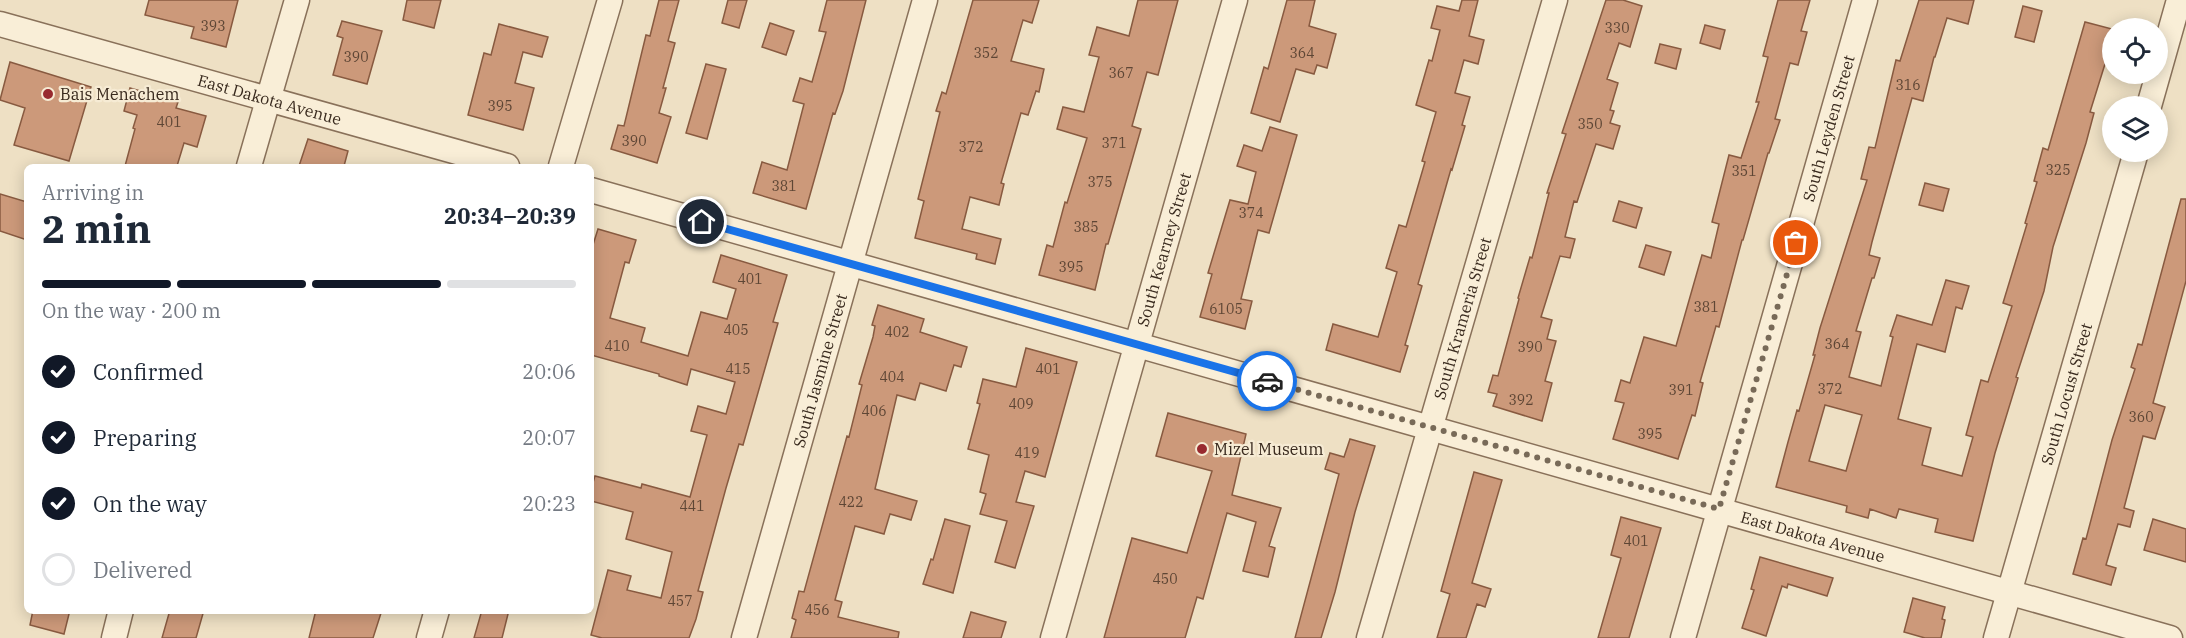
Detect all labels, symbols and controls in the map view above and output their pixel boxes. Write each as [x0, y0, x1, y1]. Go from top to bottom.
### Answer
house number: 393 [200, 17, 226, 35]
map controls [2102, 18, 2168, 162]
button: locate [2102, 18, 2168, 84]
house number: 330 [1604, 19, 1630, 37]
house number: 352 [973, 44, 999, 62]
house number: 364 [1289, 44, 1315, 62]
house number: 390 [343, 48, 369, 66]
street label: South Leyden Street [1798, 52, 1859, 204]
house number: 367 [1108, 64, 1134, 82]
street label: East Dakota Avenue [195, 70, 344, 129]
house number: 316 [1895, 76, 1921, 94]
place label: Bais Menachem [60, 84, 180, 104]
marker: Bais Menachem [41, 87, 55, 101]
button: layers [2102, 96, 2168, 162]
house number: 395 [487, 97, 513, 115]
house number: 401 [156, 113, 182, 131]
house number: 350 [1577, 115, 1603, 133]
house number: 390 [621, 132, 647, 150]
house number: 371 [1101, 134, 1127, 152]
house number: 372 [958, 138, 984, 156]
house number: 325 [2045, 161, 2071, 179]
house number: 351 [1731, 162, 1757, 180]
street label: South Kearney Street [1132, 170, 1195, 329]
house number: 375 [1087, 173, 1113, 191]
house number: 381 [771, 177, 797, 195]
text: Arriving in [42, 179, 144, 206]
pin [676, 196, 727, 247]
text: 20:34–20:39 [444, 201, 576, 230]
text: 2 min [42, 203, 151, 254]
house number: 374 [1238, 204, 1264, 222]
icon: home [685, 205, 718, 238]
pin [1770, 217, 1821, 268]
house number: 385 [1073, 218, 1099, 236]
icon: bag [1779, 226, 1812, 259]
street label: South Krameria Street [1429, 234, 1495, 402]
house number: 395 [1058, 258, 1084, 276]
house number: 401 [737, 270, 763, 288]
street label: South Jasmine Street [789, 291, 851, 450]
text: On the way · 200 m [42, 297, 221, 324]
house number: 381 [1693, 298, 1719, 316]
house number: 6105 [1209, 300, 1243, 318]
street label: South Locust Street [2036, 320, 2096, 467]
house number: 405 [723, 321, 749, 339]
house number: 402 [884, 323, 910, 341]
house number: 364 [1824, 335, 1850, 353]
house number: 410 [604, 337, 630, 355]
house number: 390 [1517, 338, 1543, 356]
courier [1237, 351, 1297, 411]
icon: check [42, 355, 75, 388]
text: Confirmed [93, 357, 204, 386]
text: 20:06 [522, 358, 576, 385]
house number: 415 [725, 360, 751, 378]
house number: 401 [1035, 360, 1061, 378]
icon: car [1251, 365, 1284, 398]
house number: 404 [879, 368, 905, 386]
house number: 372 [1817, 380, 1843, 398]
house number: 391 [1668, 381, 1694, 399]
house number: 392 [1508, 391, 1534, 409]
house number: 409 [1008, 395, 1034, 413]
house number: 406 [861, 402, 887, 420]
house number: 360 [2128, 408, 2154, 426]
icon: check [42, 421, 75, 454]
text: Preparing [93, 423, 197, 452]
text: 20:07 [522, 424, 576, 451]
house number: 395 [1637, 425, 1663, 443]
place label: Mizel Museum [1214, 439, 1323, 459]
marker: Mizel Museum [1195, 442, 1209, 456]
house number: 419 [1014, 444, 1040, 462]
icon: check [42, 487, 75, 520]
text: On the way [93, 489, 207, 518]
text: 20:23 [522, 490, 576, 517]
house number: 422 [838, 493, 864, 511]
house number: 441 [679, 497, 705, 515]
street label: East Dakota Avenue [1739, 507, 1887, 567]
house number: 401 [1623, 532, 1649, 550]
text: Delivered [93, 555, 192, 584]
house number: 450 [1152, 570, 1178, 588]
house number: 457 [667, 592, 693, 610]
house number: 456 [804, 601, 830, 619]

